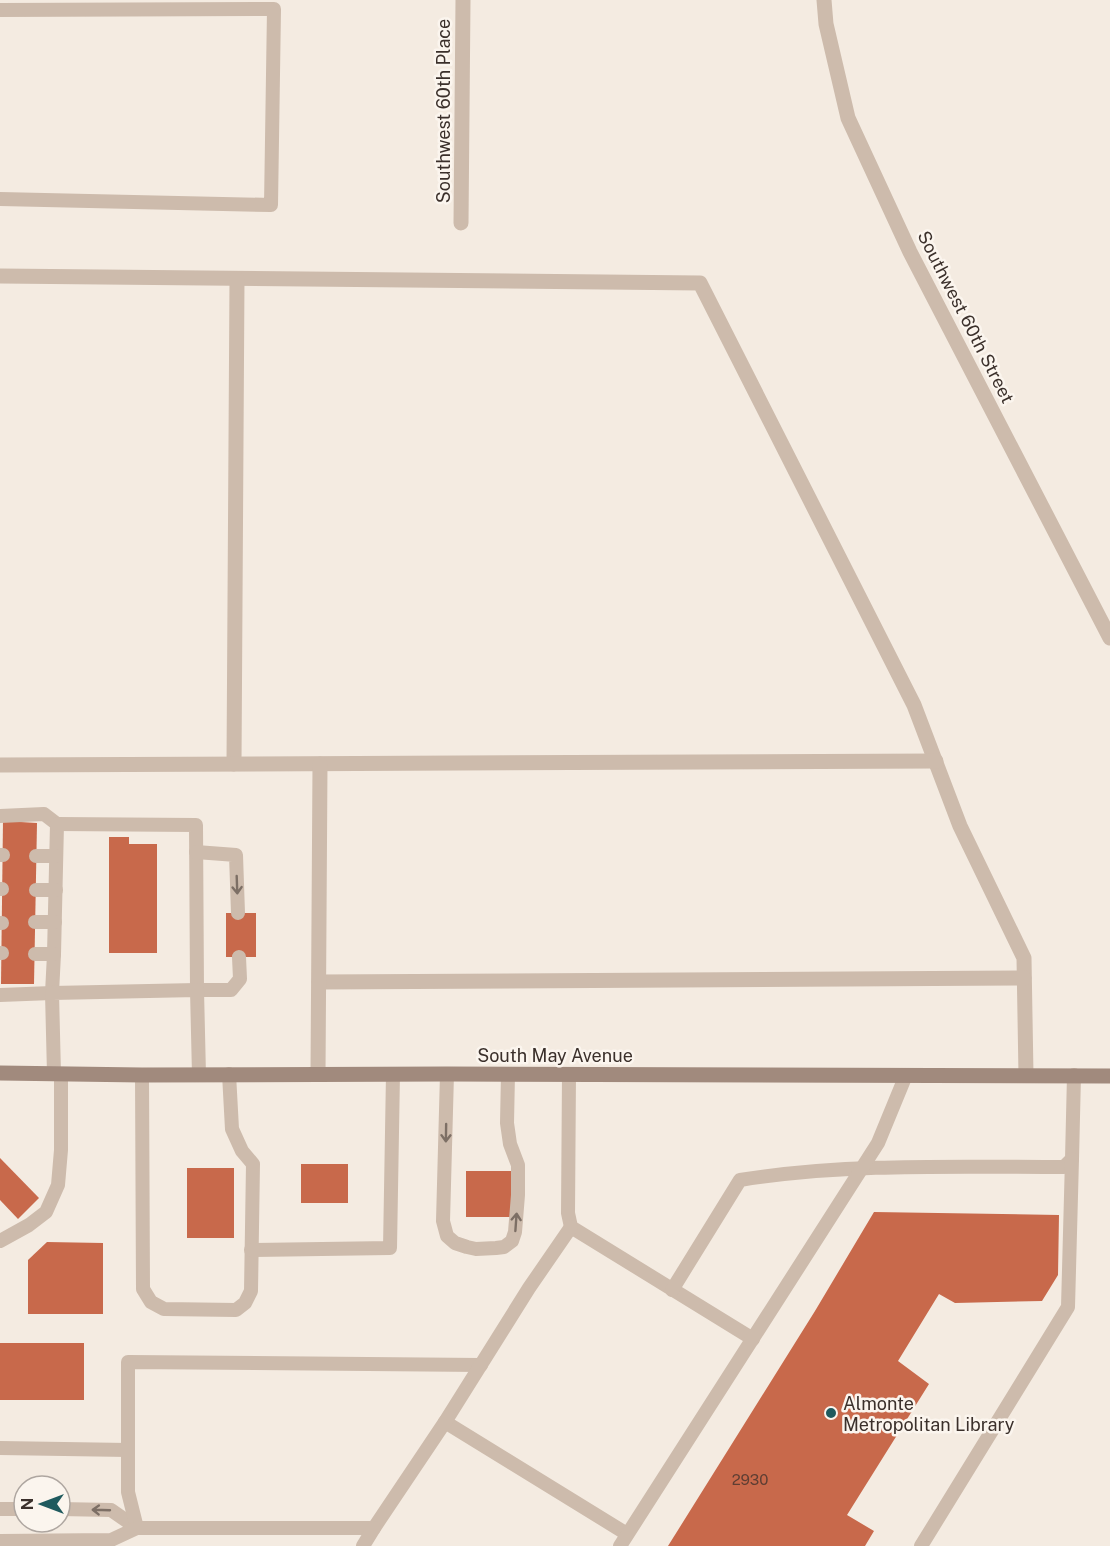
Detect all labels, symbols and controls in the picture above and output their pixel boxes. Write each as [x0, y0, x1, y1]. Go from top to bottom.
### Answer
street label: Southwest 60th Place [433, 19, 454, 203]
street label: Southwest 60th Street [913, 227, 1019, 407]
one-way arrow [231, 874, 243, 894]
street label: South May Avenue [477, 1045, 633, 1066]
one-way arrow [440, 1122, 452, 1142]
one-way arrow [511, 1212, 522, 1232]
place label: Almonte Metropolitan Library [843, 1393, 1015, 1435]
marker: Almonte Metropolitan Library [824, 1406, 838, 1420]
house number: 2930 [732, 1471, 768, 1488]
north arrow [12, 1474, 72, 1534]
text: N [18, 1498, 37, 1510]
one-way arrow [92, 1504, 112, 1516]

